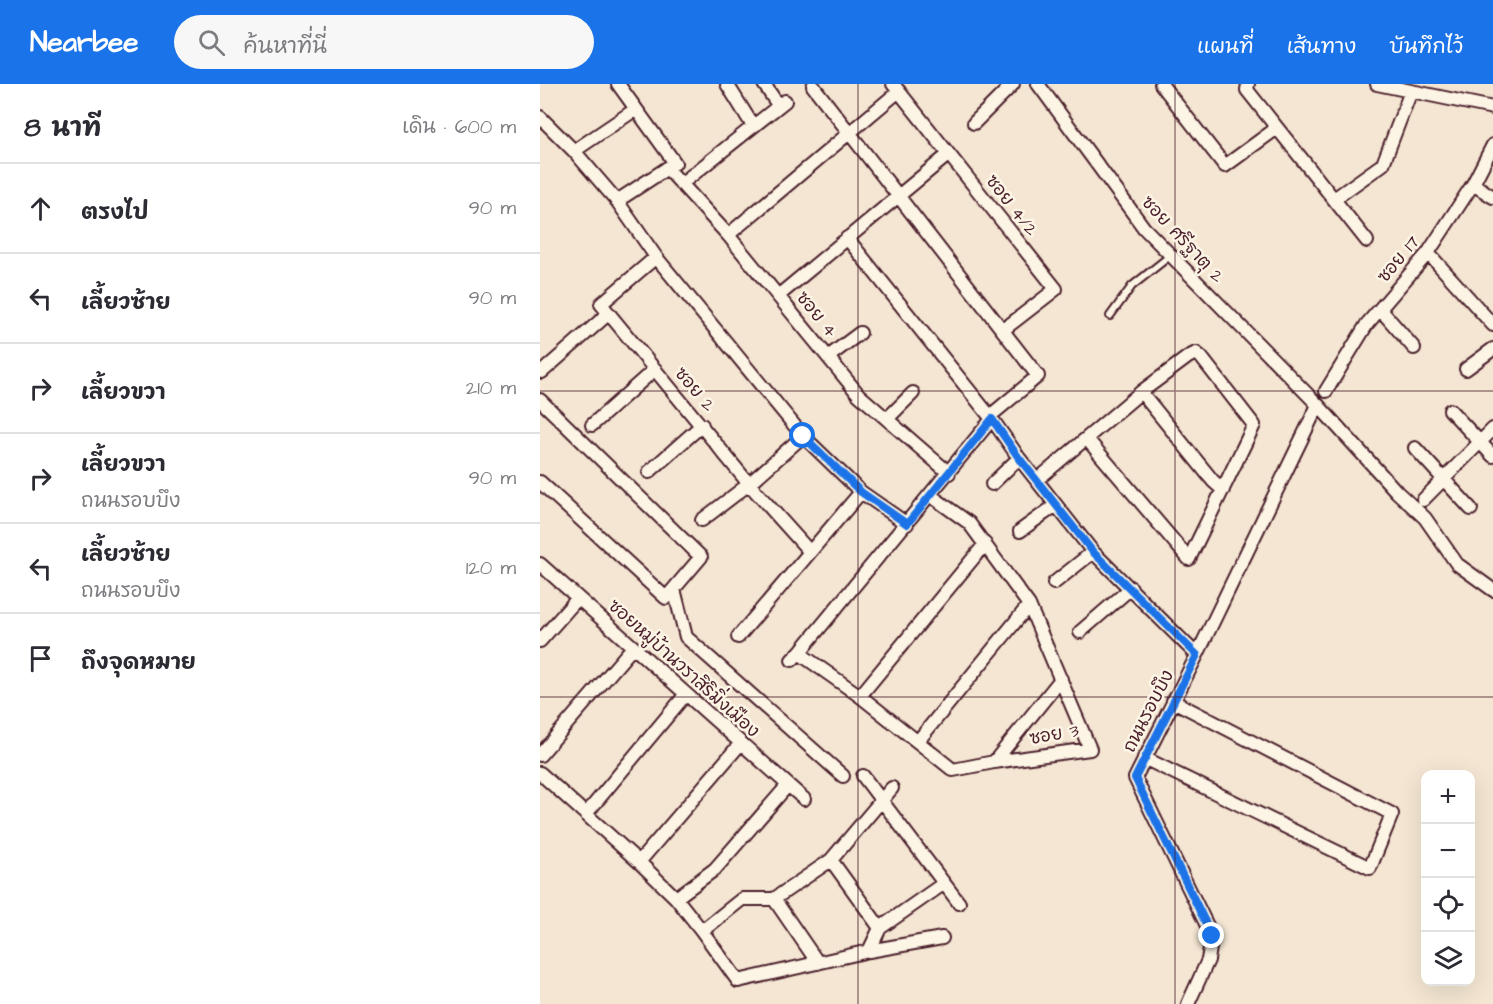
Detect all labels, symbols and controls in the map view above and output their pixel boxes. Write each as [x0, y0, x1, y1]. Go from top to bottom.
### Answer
search box [174, 15, 594, 69]
text: Nearbee [30, 23, 138, 62]
icon: search [195, 26, 228, 59]
text: ค้นหาที่นี่ [243, 31, 327, 62]
text: แผนที่ [1197, 32, 1254, 61]
text: เส้นทาง [1287, 32, 1356, 61]
text: บันทึกไว้ [1389, 32, 1463, 61]
text: 8 นาที [24, 110, 101, 146]
text: เดิน · 600 m [402, 113, 516, 141]
street label: ซอย 4/2 [980, 169, 1044, 242]
street label: ซอย ศรีฐาตุ 2 [1135, 190, 1230, 290]
icon: ahead [24, 192, 57, 225]
text: 90 m [468, 194, 516, 222]
text: ตรงไป [81, 197, 149, 228]
street label: ซอย 17 [1371, 231, 1425, 288]
icon: left [24, 282, 57, 315]
text: 90 m [468, 284, 516, 312]
street label: ซอย 4 [790, 286, 843, 343]
text: เลี้ยวซ้าย [81, 287, 171, 318]
street label: ซอย 2 [669, 362, 721, 417]
icon: right [24, 372, 57, 405]
text: 210 m [466, 374, 516, 402]
text: เลี้ยวขวา [81, 377, 165, 408]
route start [789, 422, 815, 448]
text: เลี้ยวขวา [81, 449, 165, 480]
icon: right [24, 462, 57, 495]
text: 90 m [468, 464, 516, 492]
text: ถนนรอบบึง [81, 487, 180, 515]
text: เลี้ยวซ้าย [81, 539, 171, 570]
icon: left [24, 552, 57, 585]
text: 120 m [466, 554, 516, 582]
text: ถนนรอบบึง [81, 577, 180, 605]
street label: ซอยหมู่บ้านวราสิริมิ่งเมือง [602, 590, 768, 744]
icon: arrive [24, 642, 57, 675]
text: ถึงจุดหมาย [81, 647, 196, 678]
street label: ถนนรอบบึง [1117, 666, 1180, 757]
street label: ซอย 3 [1027, 718, 1081, 751]
map controls [1421, 770, 1475, 986]
button: + [1421, 770, 1475, 824]
button: − [1421, 824, 1475, 878]
button: locate [1421, 878, 1475, 932]
route end [1198, 922, 1224, 948]
button: layers [1421, 932, 1475, 986]

